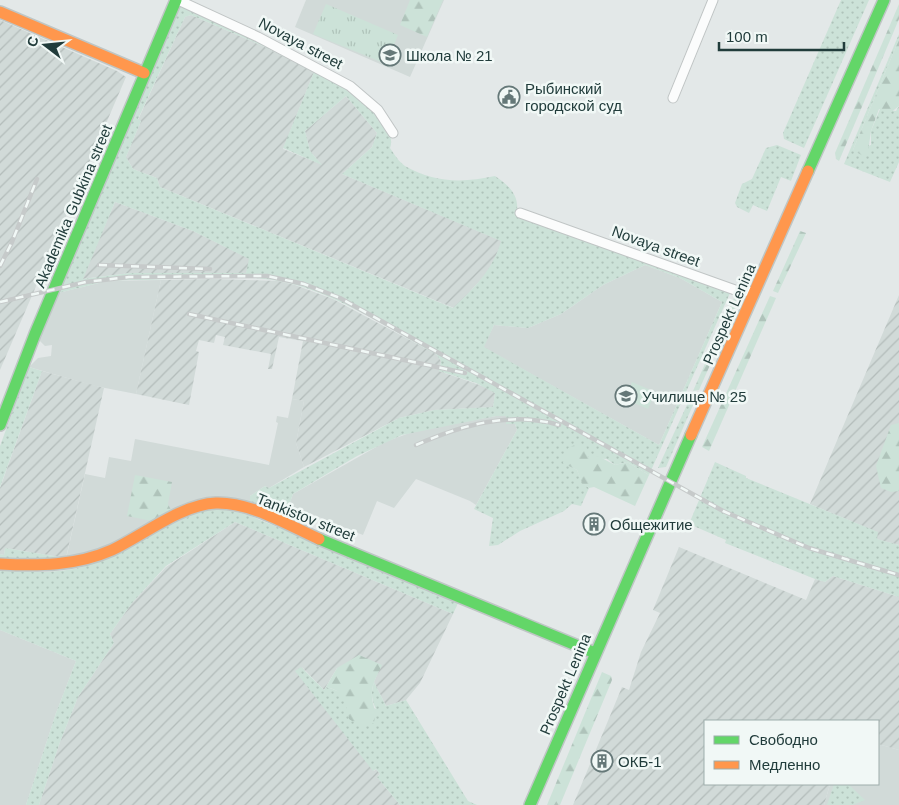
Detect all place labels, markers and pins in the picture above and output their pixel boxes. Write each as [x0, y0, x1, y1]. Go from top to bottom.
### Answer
school or university icon: Школа № 21 [378, 43, 402, 67]
place label: Школа № 21 [406, 47, 493, 64]
place label: Рыбинский городской суд [525, 80, 622, 114]
public building icon: Рыбинский городской суд [497, 85, 521, 109]
school or university icon: Училище № 25 [614, 384, 638, 408]
place label: Училище № 25 [642, 388, 746, 405]
building icon: Общежитие [582, 512, 606, 536]
place label: Общежитие [610, 516, 693, 533]
building icon: ОКБ-1 [590, 749, 614, 773]
place label: ОКБ-1 [618, 753, 662, 770]

